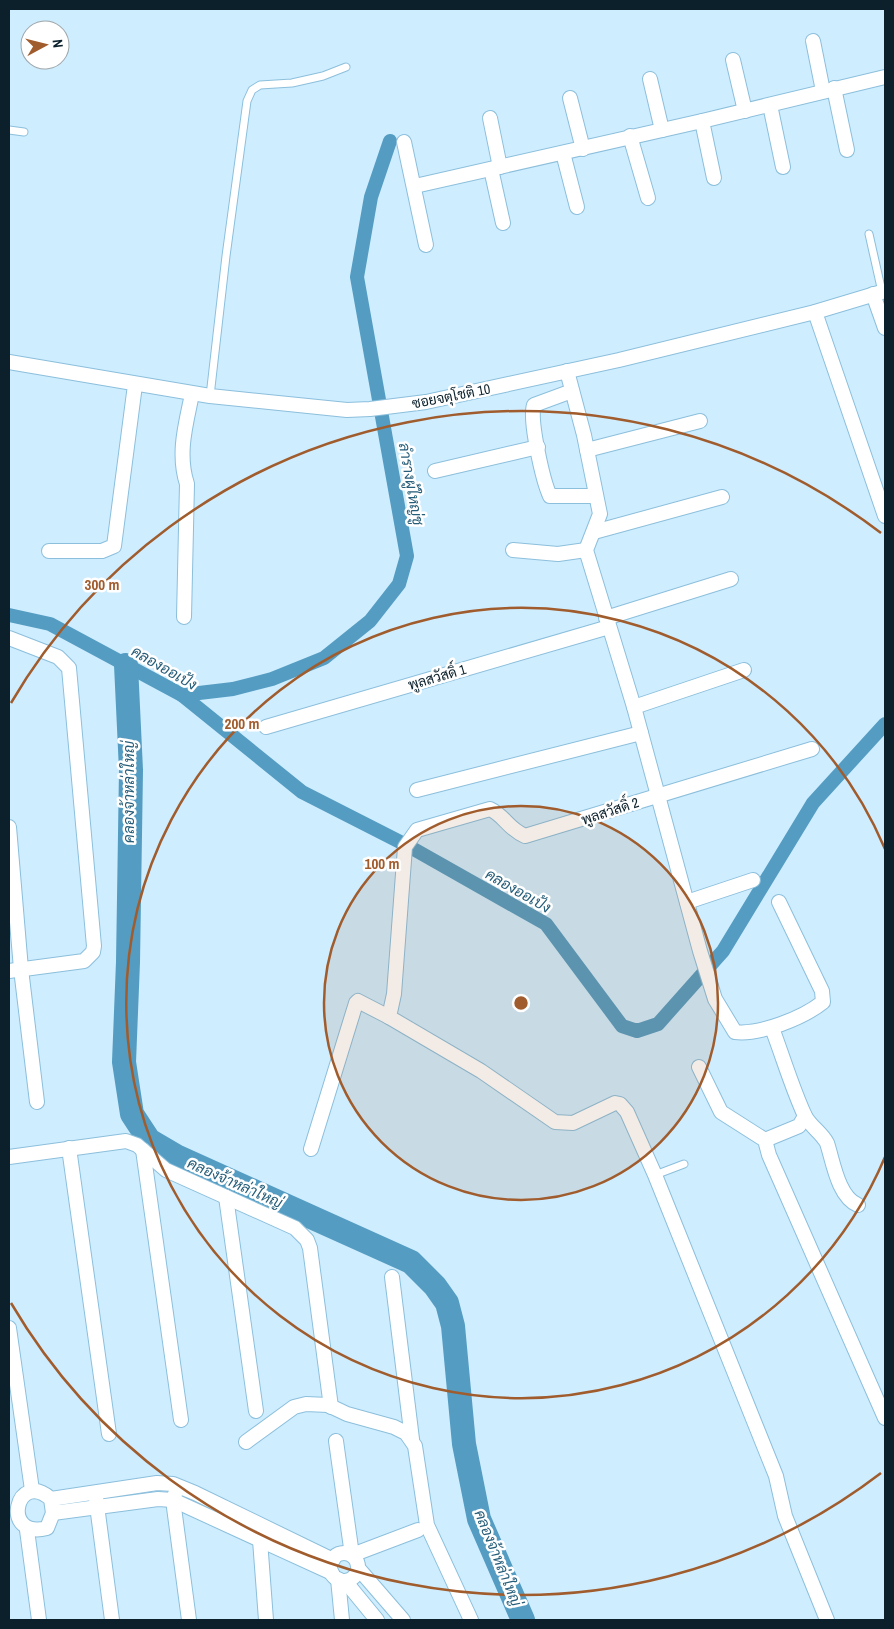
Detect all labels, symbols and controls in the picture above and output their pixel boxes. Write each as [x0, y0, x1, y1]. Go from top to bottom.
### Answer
north arrow [20, 20, 70, 70]
text: N [48, 38, 67, 49]
street label: ซอยจตุโชติ 10 [410, 380, 492, 413]
water label: ลำรางผู้ใหญ่ชู [394, 441, 429, 528]
text: 300 m [85, 574, 119, 595]
water label: คลองออเป้ง [128, 640, 201, 695]
street label: พูลสวัสดิ์ 1 [405, 657, 469, 695]
text: 200 m [225, 713, 259, 734]
water label: คลองจ้าหล่าใหญ่ [118, 740, 139, 843]
street label: พูลสวัสดิ์ 2 [578, 790, 641, 830]
text: 100 m [365, 853, 399, 874]
water label: คลองออเป้ง [482, 863, 555, 918]
centre of rings [512, 994, 530, 1012]
water label: คลองจ้าหล่าใหญ่ [184, 1152, 287, 1213]
water label: คลองจ้าหล่าใหญ่ [470, 1506, 528, 1610]

